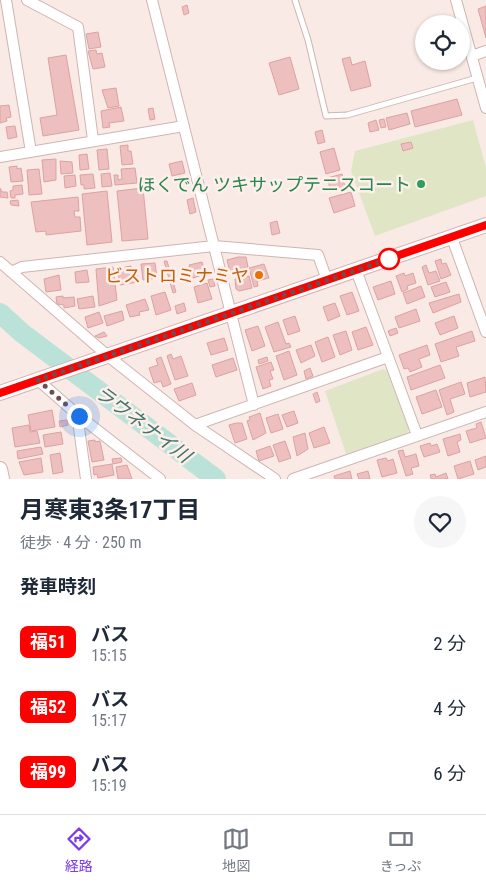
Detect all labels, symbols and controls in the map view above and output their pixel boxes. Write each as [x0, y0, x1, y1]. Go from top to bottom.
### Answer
map controls [415, 15, 470, 70]
button: locate [415, 15, 470, 70]
place label: ほくでん ツキサップテニスコート [137, 174, 411, 195]
marker: ほくでん ツキサップテニスコート [415, 178, 427, 190]
unlabelled marker [378, 248, 400, 270]
place label: ビストロミナミヤ [105, 265, 249, 286]
marker: ビストロミナミヤ [253, 269, 265, 281]
water label: ラウネナイ川 [91, 381, 197, 469]
your location [67, 404, 92, 429]
text: 月寒東3条17丁目 [20, 496, 200, 524]
button: heart [414, 496, 466, 548]
text: 徒歩 · 4 分 · 250 m [20, 533, 141, 552]
text: 発車時刻 [20, 575, 96, 598]
text: バス [91, 623, 129, 646]
text: 福51 [30, 631, 66, 652]
text: 2 分 [433, 632, 466, 655]
text: 15:15 [91, 646, 127, 665]
text: バス [91, 688, 129, 711]
text: 福52 [30, 696, 66, 717]
text: 4 分 [433, 697, 466, 720]
text: 15:17 [91, 711, 127, 730]
text: バス [91, 753, 129, 776]
text: 福99 [30, 761, 66, 782]
text: 6 分 [433, 762, 466, 785]
text: 15:19 [91, 776, 127, 795]
tab: 経路 [65, 825, 93, 875]
tab: 地図 [222, 825, 250, 875]
tab: きっぷ [380, 825, 421, 875]

